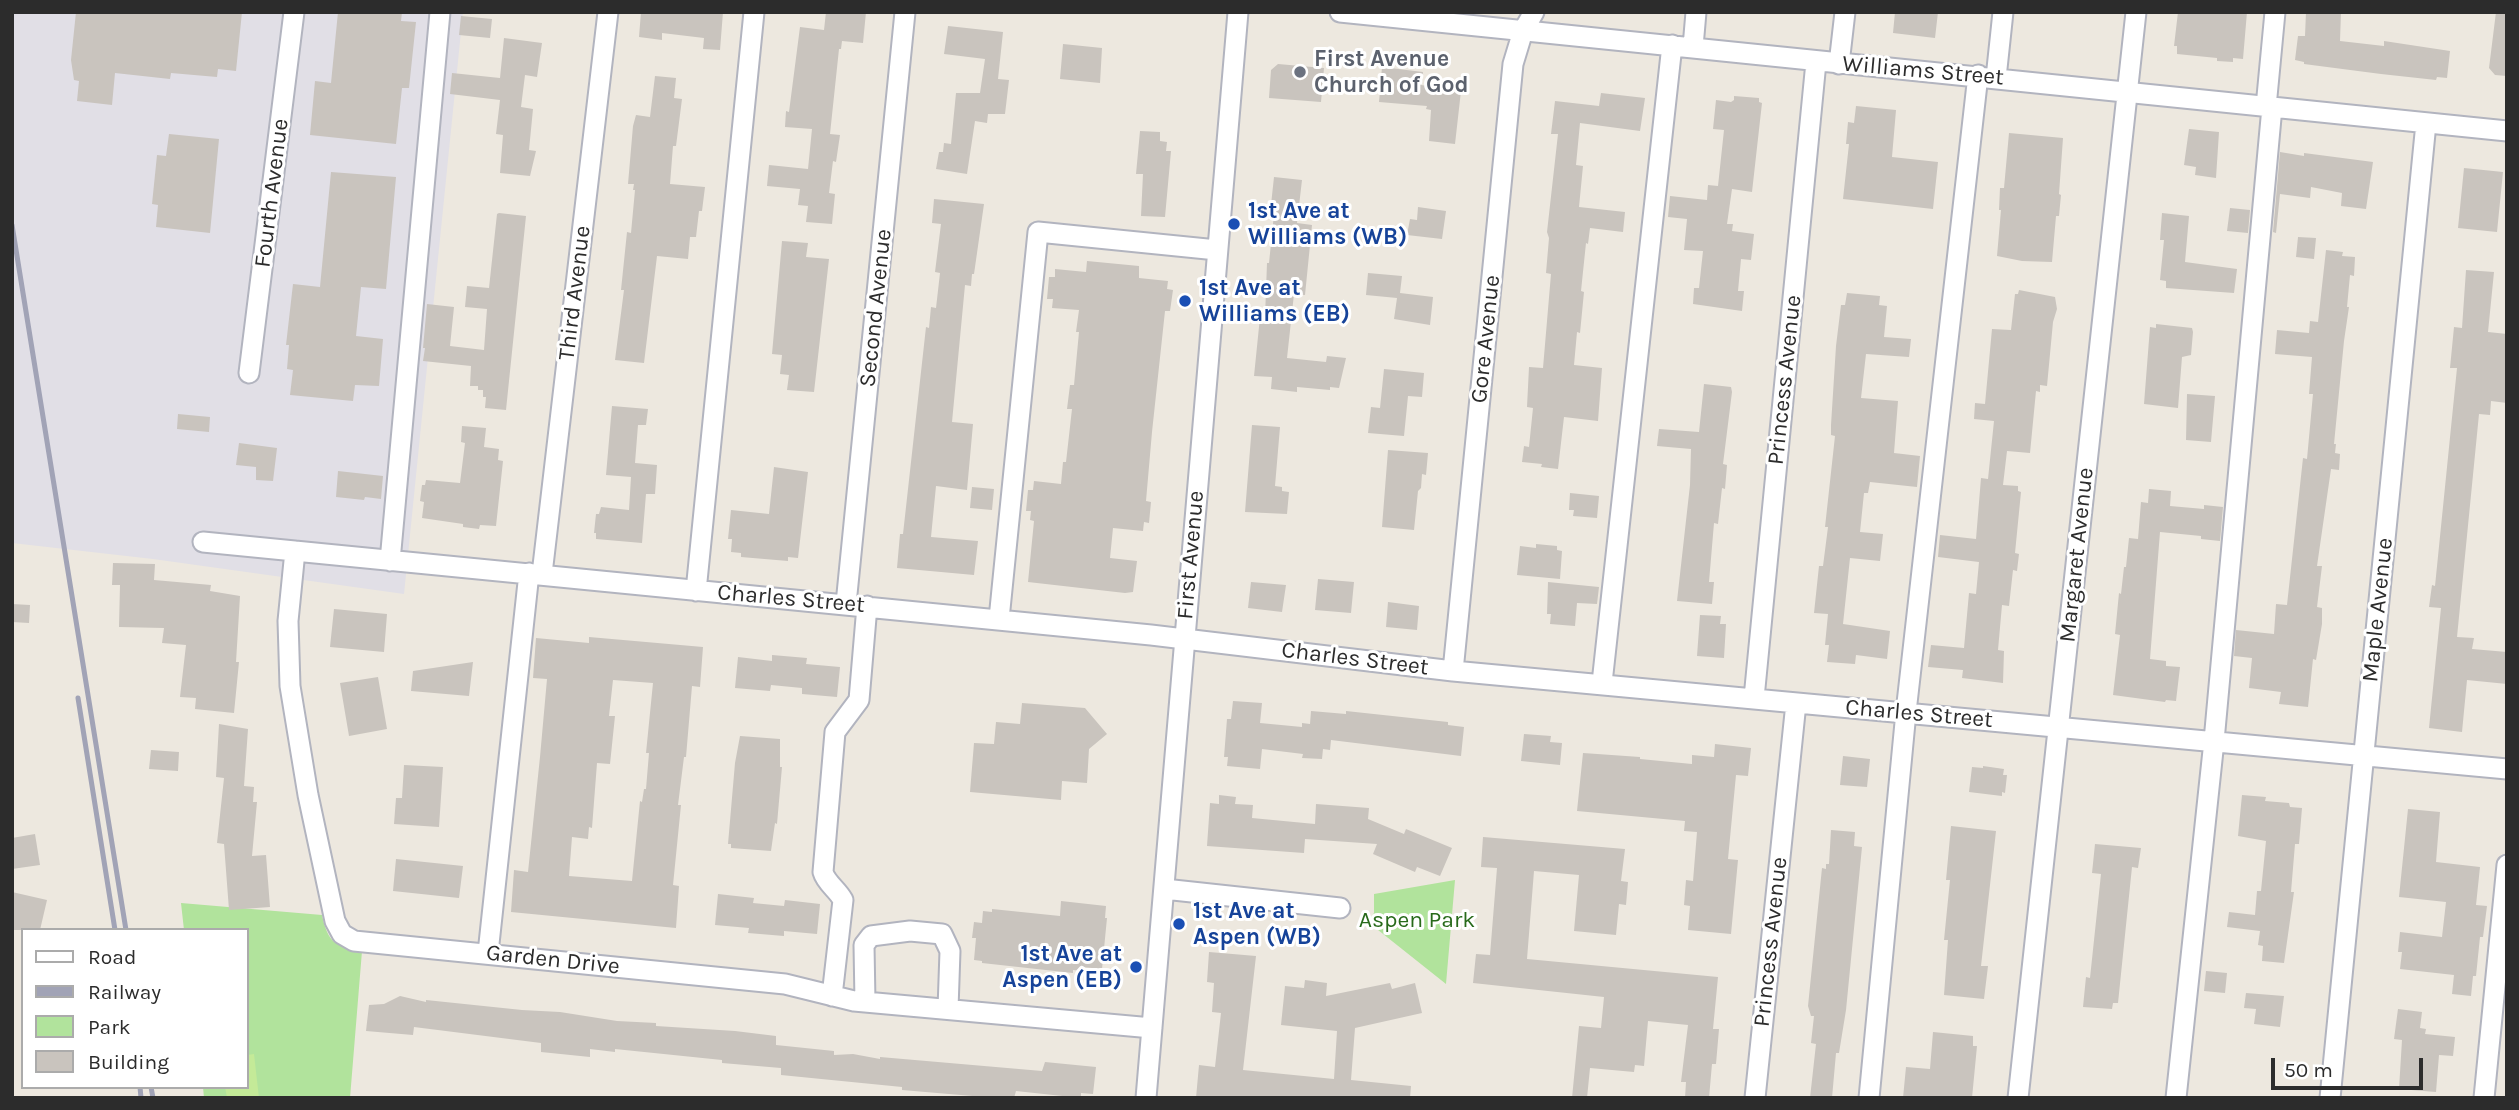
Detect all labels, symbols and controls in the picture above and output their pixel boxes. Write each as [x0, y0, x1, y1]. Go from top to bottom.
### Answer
place label: First Avenue Church of God [1314, 45, 1469, 99]
street label: Williams Street [1841, 50, 2005, 92]
marker: First Avenue Church of God [1292, 64, 1308, 80]
street label: Fourth Avenue [249, 117, 295, 269]
place label: 1st Ave at Williams (WB) [1248, 197, 1407, 251]
marker: 1st Ave at Williams (WB) [1226, 216, 1242, 232]
street label: Third Avenue [553, 224, 597, 362]
street label: Second Avenue [854, 228, 898, 388]
place label: 1st Ave at Williams (EB) [1199, 274, 1350, 328]
street label: Gore Avenue [1466, 274, 1506, 404]
marker: 1st Ave at Williams (EB) [1177, 293, 1193, 309]
street label: Princess Avenue [1762, 294, 1808, 466]
street label: Margaret Avenue [2054, 466, 2100, 644]
street label: First Avenue [1172, 489, 1210, 621]
street label: Maple Avenue [2357, 536, 2399, 684]
street label: Charles Street [716, 579, 866, 619]
street label: Charles Street [1280, 636, 1430, 682]
street label: Charles Street [1844, 694, 1994, 734]
street label: Princess Avenue [1748, 856, 1794, 1028]
place label: 1st Ave at Aspen (WB) [1193, 897, 1321, 951]
park label: Aspen Park [1359, 906, 1475, 934]
marker: 1st Ave at Aspen (WB) [1171, 916, 1187, 932]
legend [21, 928, 248, 1089]
street label: Garden Drive [485, 939, 621, 981]
place label: 1st Ave at Aspen (EB) [1002, 940, 1122, 994]
text: Road [88, 945, 136, 969]
marker: 1st Ave at Aspen (EB) [1128, 959, 1144, 975]
text: Railway [88, 980, 161, 1004]
text: Park [88, 1015, 131, 1039]
scale bar [2274, 1044, 2426, 1088]
text: Building [88, 1050, 169, 1074]
text: 50 m [2284, 1058, 2333, 1082]

